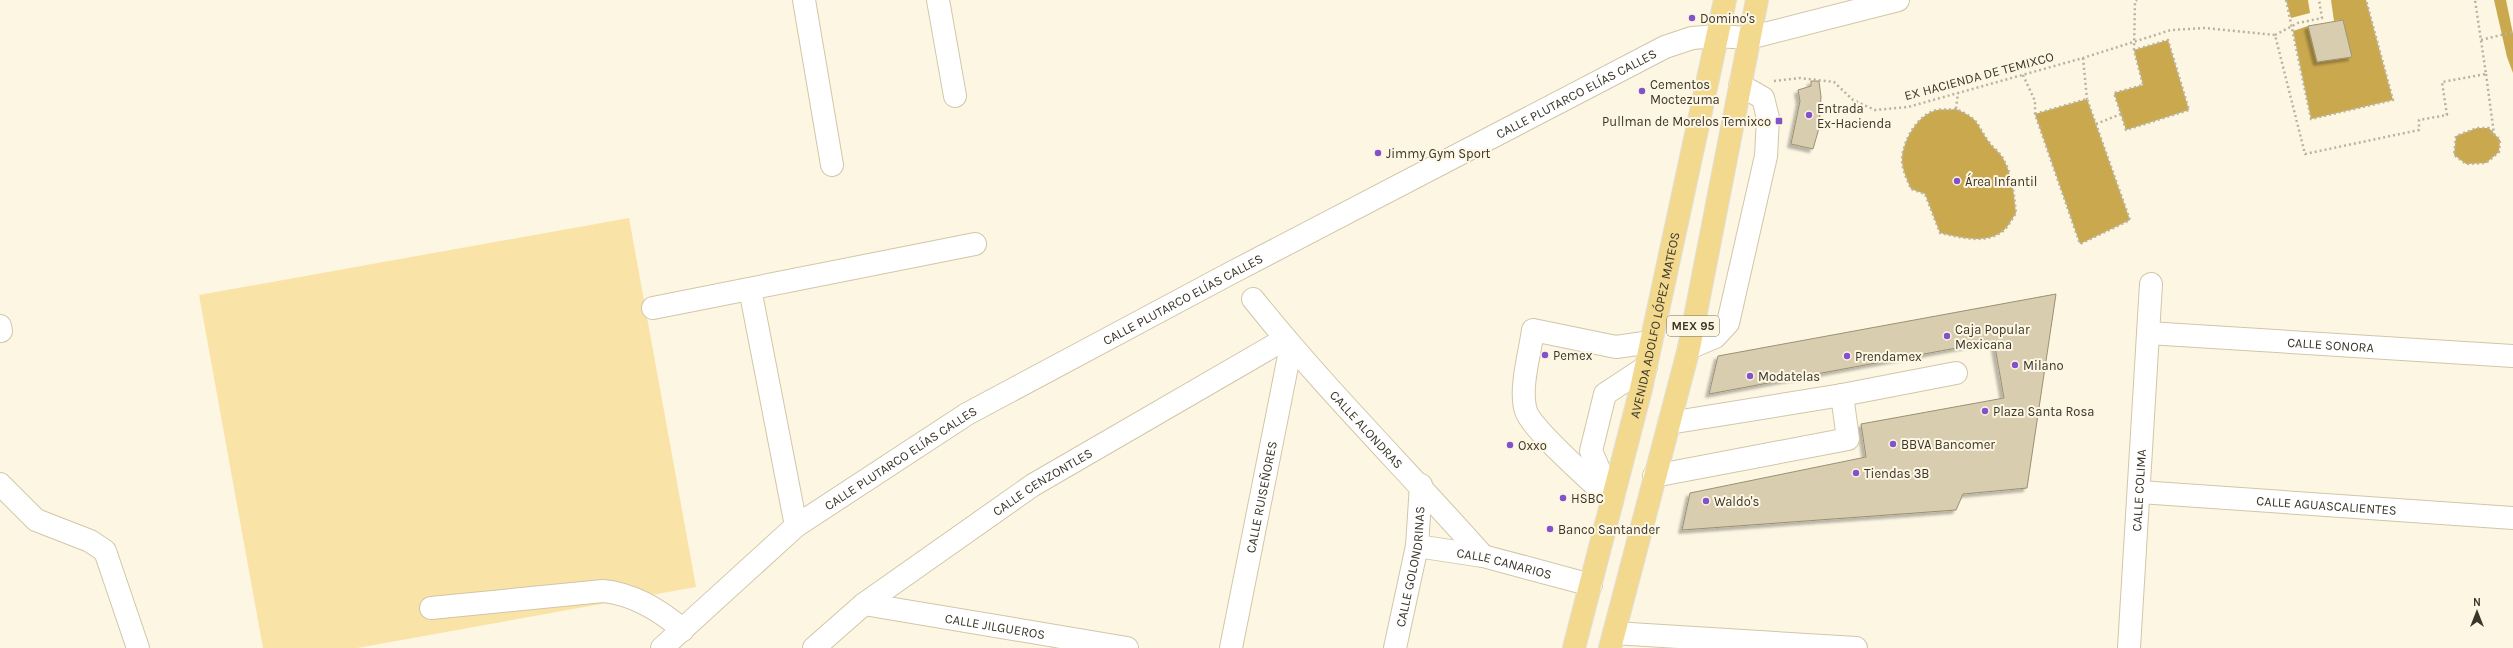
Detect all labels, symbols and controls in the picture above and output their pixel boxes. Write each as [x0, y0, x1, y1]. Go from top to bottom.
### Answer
place label: Domino's [1700, 11, 1755, 26]
marker: Domino's [1687, 13, 1697, 23]
street label: CALLE PLUTARCO ELÍAS CALLES [1493, 45, 1659, 141]
street label: EX HACIENDA DE TEMIXCO [1903, 49, 2055, 103]
place label: Cementos Moctezuma [1650, 77, 1720, 107]
marker: Cementos Moctezuma [1637, 86, 1647, 96]
place label: Entrada Ex-Hacienda [1817, 101, 1891, 131]
marker: Entrada Ex-Hacienda [1804, 110, 1814, 120]
place label: Pullman de Morelos Temixco [1602, 114, 1771, 129]
marker: Pullman de Morelos Temixco [1774, 116, 1784, 126]
place label: Jimmy Gym Sport [1386, 146, 1491, 161]
marker: Jimmy Gym Sport [1373, 148, 1383, 158]
place label: Área Infantil [1965, 172, 2037, 189]
marker: Área Infantil [1952, 176, 1962, 186]
street label: AVENIDA ADOLFO LÓPEZ MATEOS [1626, 230, 1682, 420]
street label: CALLE PLUTARCO ELÍAS CALLES [1100, 250, 1265, 348]
road number: MEX 95 [1667, 316, 1719, 336]
place label: Caja Popular Mexicana [1955, 322, 2030, 352]
marker: Caja Popular Mexicana [1942, 331, 1952, 341]
street label: CALLE SONORA [2287, 334, 2375, 355]
place label: Pemex [1553, 348, 1593, 363]
place label: Prendamex [1855, 349, 1922, 364]
marker: Pemex [1540, 350, 1550, 360]
marker: Prendamex [1842, 351, 1852, 361]
place label: Milano [2023, 358, 2064, 373]
marker: Milano [2010, 360, 2020, 370]
place label: Modatelas [1758, 369, 1820, 384]
marker: Modatelas [1745, 371, 1755, 381]
street label: CALLE ALONDRAS [1327, 387, 1407, 471]
street label: CALLE PLUTARCO ELÍAS CALLES [821, 403, 979, 513]
place label: Plaza Santa Rosa [1993, 404, 2094, 419]
marker: Plaza Santa Rosa [1980, 406, 1990, 416]
place label: BBVA Bancomer [1901, 437, 1995, 452]
place label: Oxxo [1518, 438, 1547, 453]
marker: BBVA Bancomer [1888, 439, 1898, 449]
street label: CALLE RUISEÑORES [1243, 440, 1279, 554]
marker: Oxxo [1505, 440, 1515, 450]
street label: CALLE CENZONTLES [990, 445, 1095, 519]
street label: CALLE COLIMA [2129, 448, 2149, 532]
place label: Tiendas 3B [1864, 466, 1929, 481]
marker: Tiendas 3B [1851, 468, 1861, 478]
place label: HSBC [1571, 491, 1604, 506]
marker: HSBC [1558, 493, 1568, 503]
street label: CALLE AGUASCALIENTES [2256, 493, 2397, 517]
place label: Waldo's [1714, 494, 1760, 509]
marker: Waldo's [1701, 496, 1711, 506]
street label: CALLE GOLONDRINAS [1392, 506, 1427, 628]
place label: Banco Santander [1558, 522, 1660, 537]
marker: Banco Santander [1545, 524, 1555, 534]
street label: CALLE CANARIOS [1456, 545, 1554, 582]
north arrow [2457, 592, 2497, 632]
text: N [2473, 596, 2481, 609]
street label: CALLE JILGUEROS [944, 610, 1046, 642]

